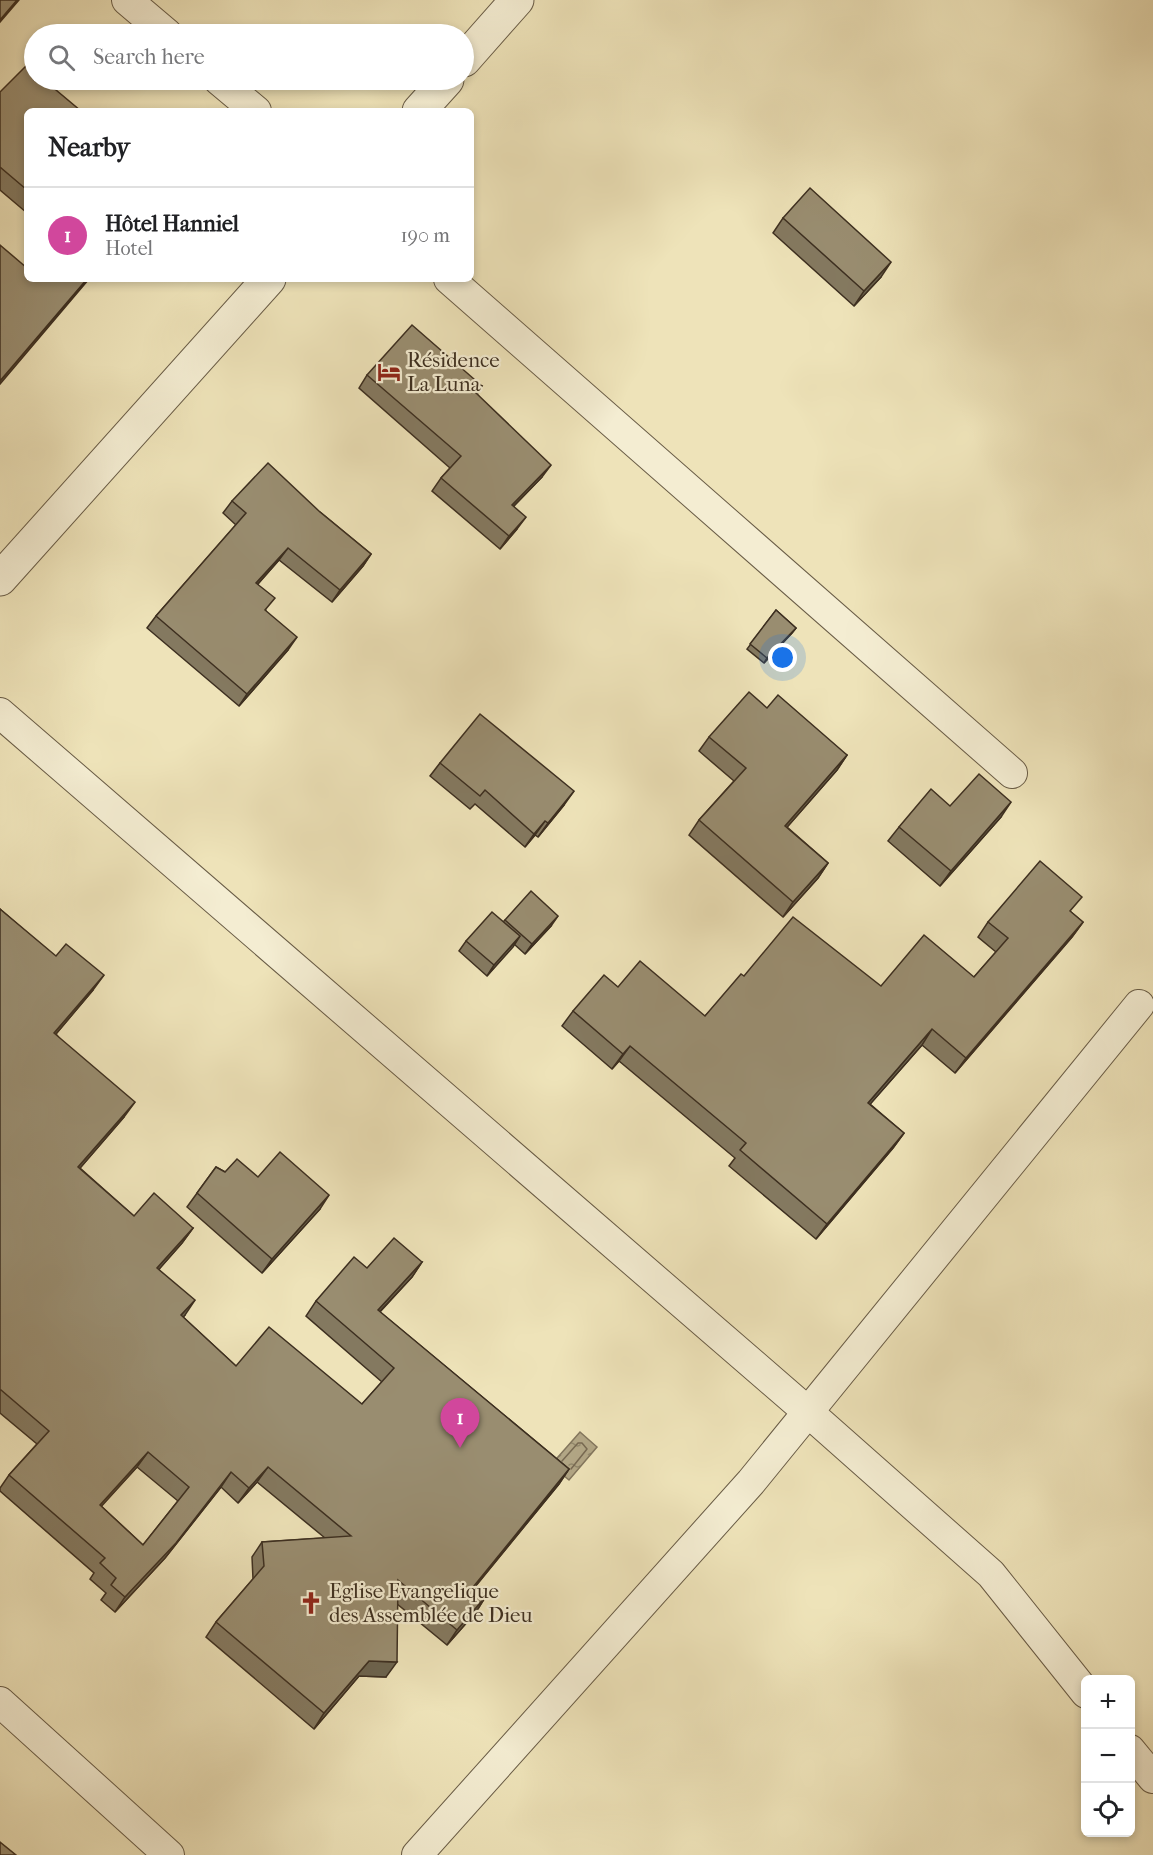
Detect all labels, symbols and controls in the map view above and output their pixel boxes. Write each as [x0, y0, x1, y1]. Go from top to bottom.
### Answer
search box [24, 24, 474, 90]
icon: search [45, 41, 78, 74]
text: Search here [93, 44, 205, 70]
text: Nearby [48, 132, 130, 163]
text: Hôtel Hanniel [105, 211, 239, 237]
text: 1 [64, 224, 71, 247]
text: 190 m [400, 224, 450, 247]
text: Hotel [105, 237, 153, 260]
place label: Résidence La Luna [407, 348, 500, 396]
hotel icon: Résidence La Luna [376, 359, 402, 385]
your location [768, 643, 797, 672]
pin: 1 [440, 1398, 480, 1448]
place label: Eglise Evangelique des Assemblée de Dieu [329, 1579, 532, 1627]
church icon: Eglise Evangelique des Assemblée de Dieu [298, 1590, 324, 1616]
map controls [1081, 1675, 1135, 1837]
button: + [1081, 1675, 1135, 1729]
button: − [1081, 1729, 1135, 1783]
button: locate [1081, 1783, 1135, 1837]

